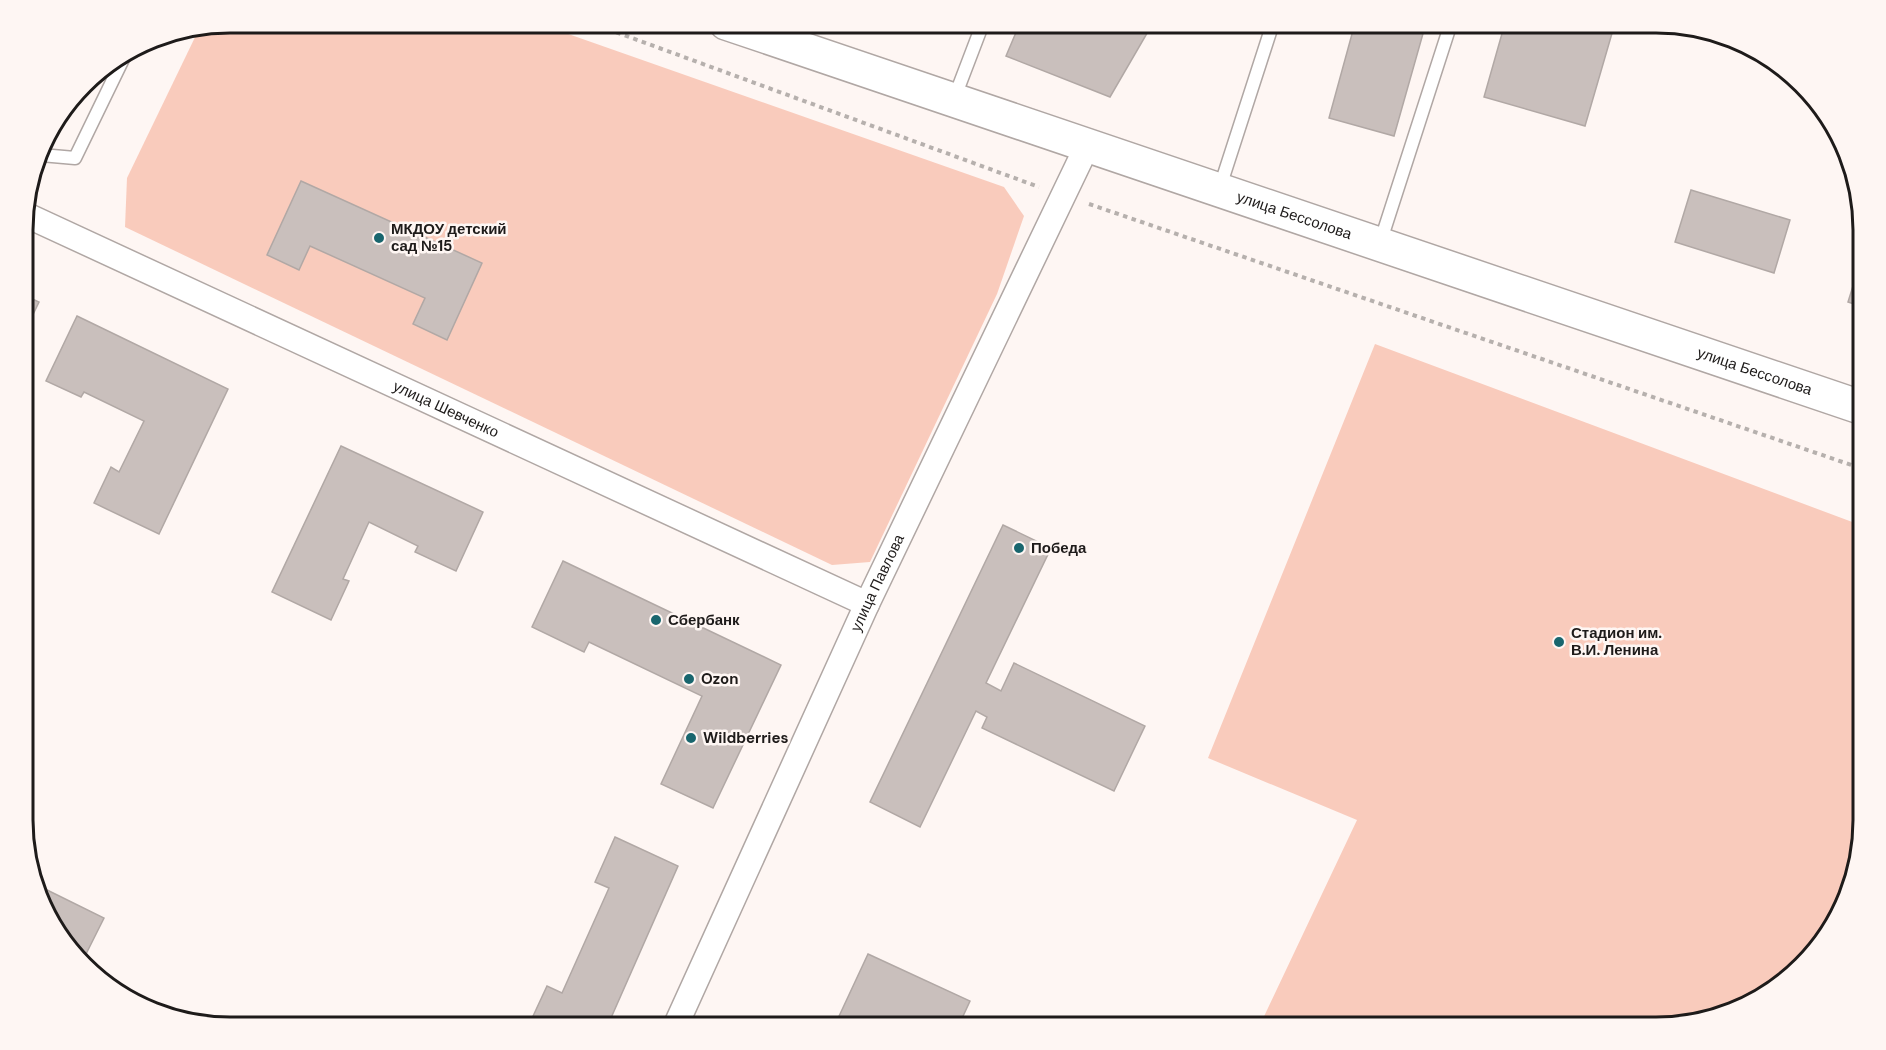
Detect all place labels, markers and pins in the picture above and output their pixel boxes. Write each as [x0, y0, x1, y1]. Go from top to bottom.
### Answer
place label: МКДОУ детский сад №15 [391, 219, 507, 256]
marker: МКДОУ детский сад №15 [372, 231, 386, 245]
place label: Победа [1031, 538, 1087, 558]
marker: Победа [1012, 541, 1026, 555]
place label: Сбербанк [668, 610, 740, 630]
marker: Сбербанк [649, 613, 663, 627]
place label: Стадион им. В.И. Ленина [1571, 623, 1662, 660]
marker: Стадион им. В.И. Ленина [1552, 635, 1566, 649]
place label: Ozon [701, 669, 739, 689]
marker: Ozon [682, 672, 696, 686]
place label: Wildberries [703, 728, 788, 748]
marker: Wildberries [684, 731, 698, 745]

